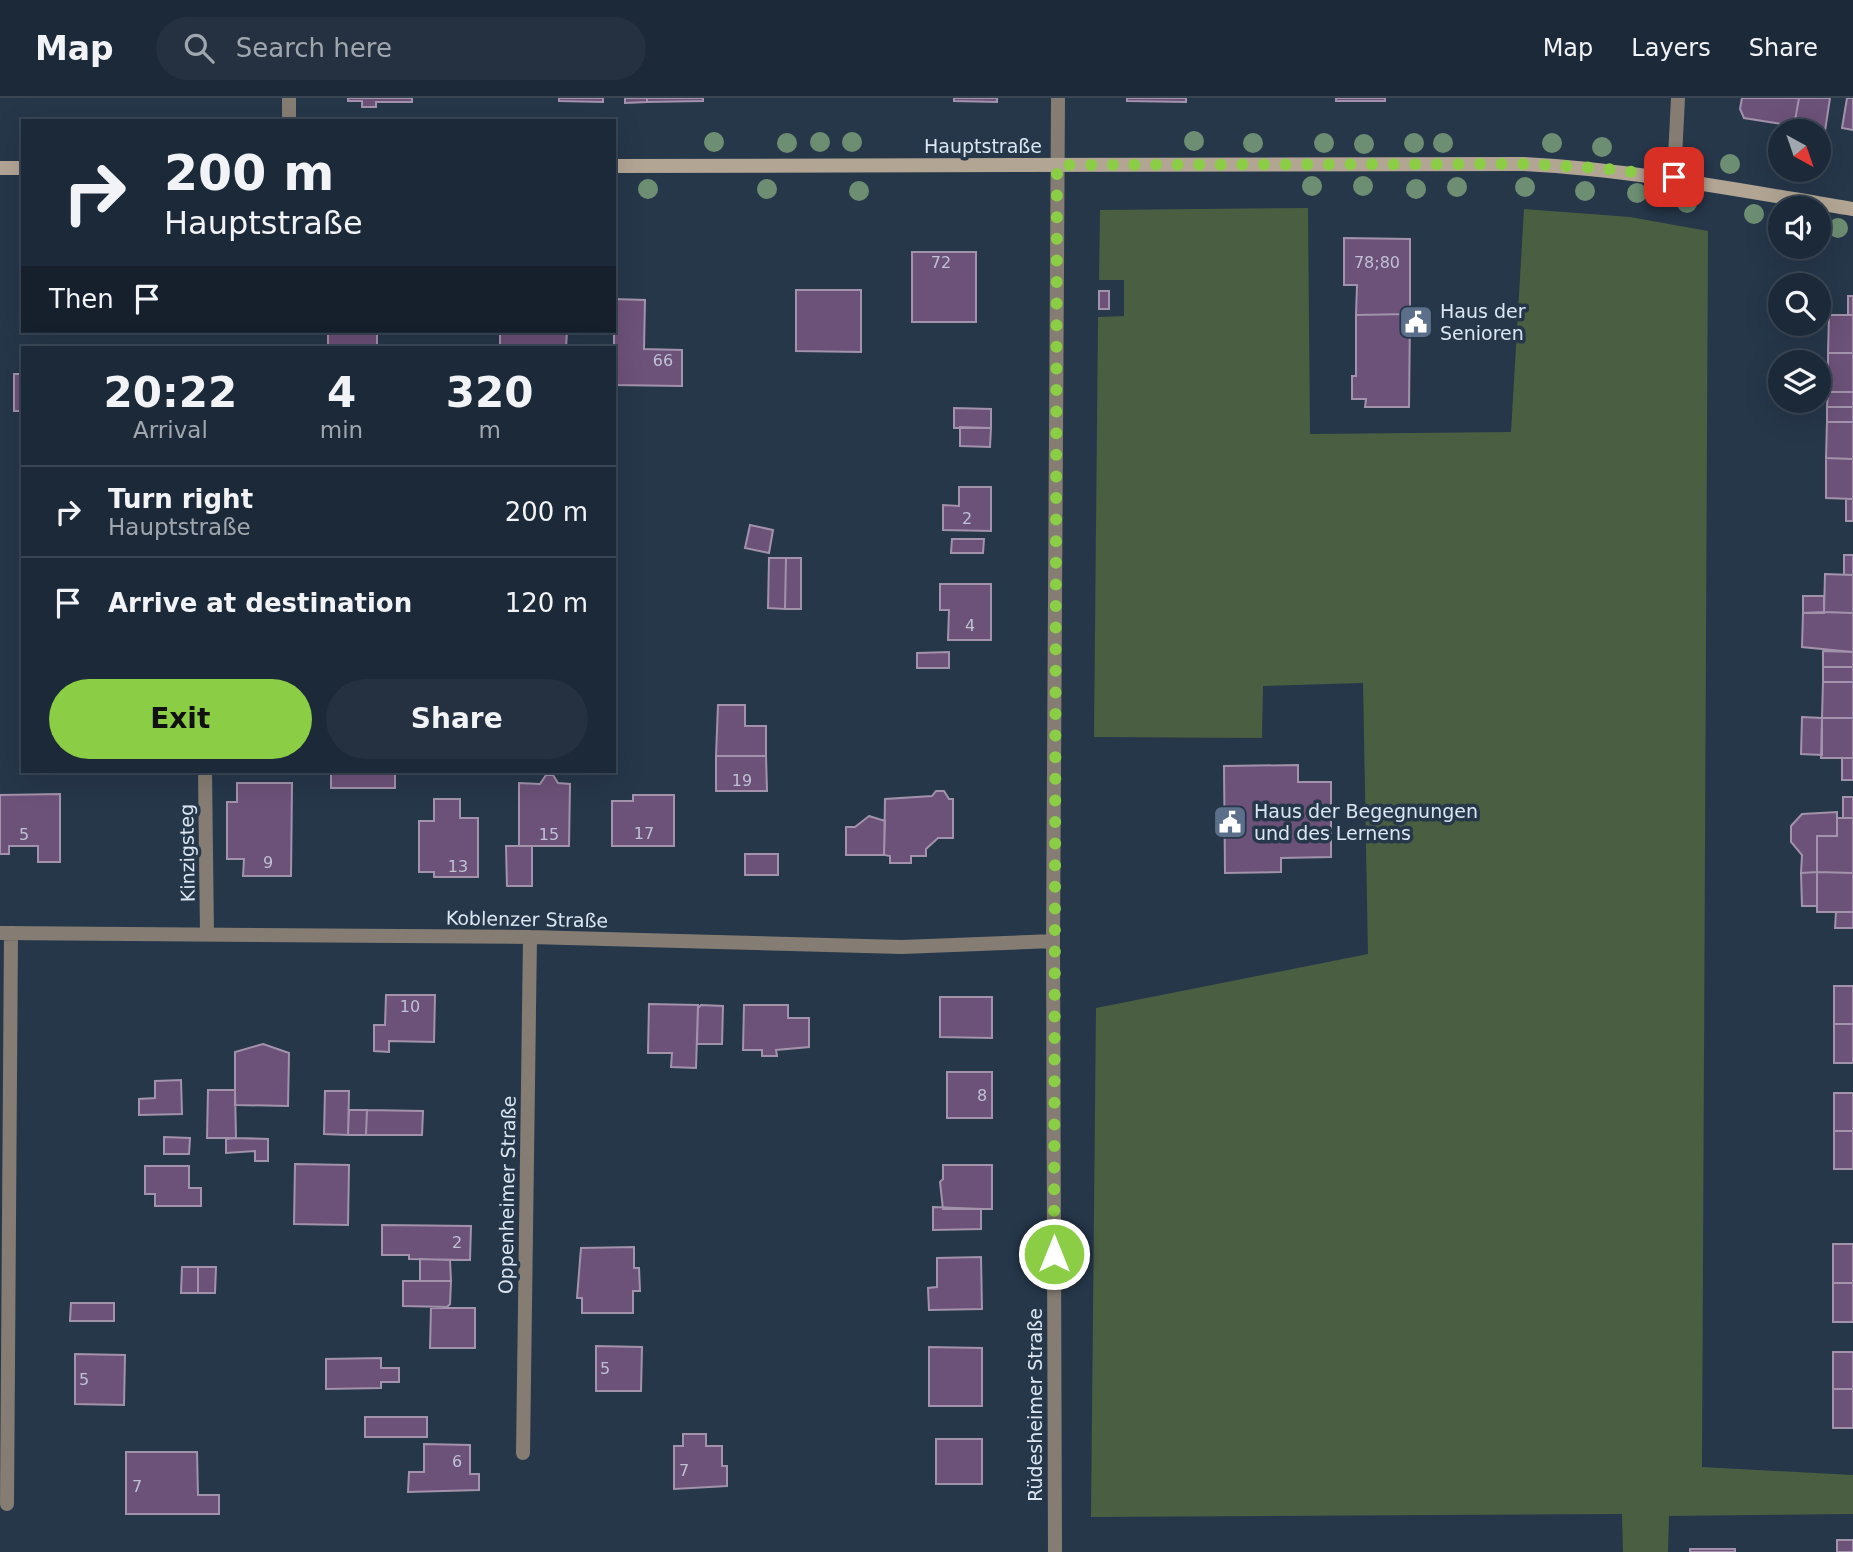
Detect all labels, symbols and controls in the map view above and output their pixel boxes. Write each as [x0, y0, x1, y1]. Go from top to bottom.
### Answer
search box [156, 17, 646, 80]
text: Map [35, 29, 114, 68]
icon: search [180, 29, 218, 67]
text: Search here [236, 33, 392, 63]
text: Map [1543, 34, 1593, 62]
text: Layers [1631, 34, 1711, 62]
text: Share [1749, 34, 1818, 62]
north arrow [1768, 119, 1830, 182]
map controls [1768, 119, 1831, 413]
street label: Hauptstraße [924, 135, 1042, 157]
text: 200 m [164, 145, 334, 202]
icon: right [49, 147, 140, 238]
pin [1644, 147, 1704, 207]
icon: arrive [1655, 158, 1693, 196]
button: sound [1768, 196, 1831, 259]
text: Hauptstraße [164, 204, 363, 242]
house number: 72 [931, 253, 951, 272]
house number: 78;80 [1354, 253, 1400, 272]
button: search [1768, 273, 1831, 336]
icon: arrive [128, 280, 166, 318]
text: Then [49, 284, 114, 314]
place label: Haus der Senioren [1440, 300, 1526, 344]
public building icon: Haus der Senioren [1397, 303, 1435, 341]
button: layers [1768, 350, 1831, 413]
house number: 66 [653, 351, 673, 370]
text: 20:22 [104, 368, 237, 417]
text: 4 [327, 368, 356, 417]
text: 320 [446, 368, 533, 417]
text: Arrival [133, 417, 208, 443]
text: min [320, 417, 363, 443]
text: m [478, 417, 501, 443]
text: Turn right [108, 484, 253, 514]
icon: right [49, 493, 87, 531]
text: 200 m [505, 497, 588, 527]
house number: 2 [962, 509, 972, 528]
text: Hauptstraße [108, 514, 251, 540]
icon: arrive [49, 584, 87, 622]
text: Arrive at destination [108, 588, 412, 618]
text: 120 m [505, 588, 588, 618]
house number: 4 [965, 616, 975, 635]
button: Exit [49, 679, 312, 759]
button: Share [326, 679, 588, 759]
house number: 19 [732, 771, 752, 790]
place label: Haus der Begegnungen und des Lernens [1254, 800, 1478, 844]
public building icon: Haus der Begegnungen und des Lernens [1211, 803, 1249, 841]
street label: Kinzigsteg [175, 804, 199, 902]
house number: 17 [634, 824, 654, 843]
house number: 5 [19, 825, 29, 844]
house number: 15 [539, 825, 559, 844]
house number: 9 [263, 853, 273, 872]
house number: 13 [448, 857, 468, 876]
street label: Koblenzer Straße [446, 907, 608, 931]
house number: 10 [400, 997, 420, 1016]
house number: 8 [977, 1086, 987, 1105]
street label: Oppenheimer Straße [494, 1096, 520, 1294]
position arrow [1017, 1217, 1091, 1291]
house number: 2 [452, 1233, 462, 1252]
street label: Rüdesheimer Straße [1024, 1308, 1046, 1502]
house number: 5 [600, 1359, 610, 1378]
house number: 5 [79, 1370, 89, 1389]
house number: 6 [452, 1452, 462, 1471]
house number: 7 [679, 1461, 689, 1480]
house number: 7 [132, 1477, 142, 1496]

